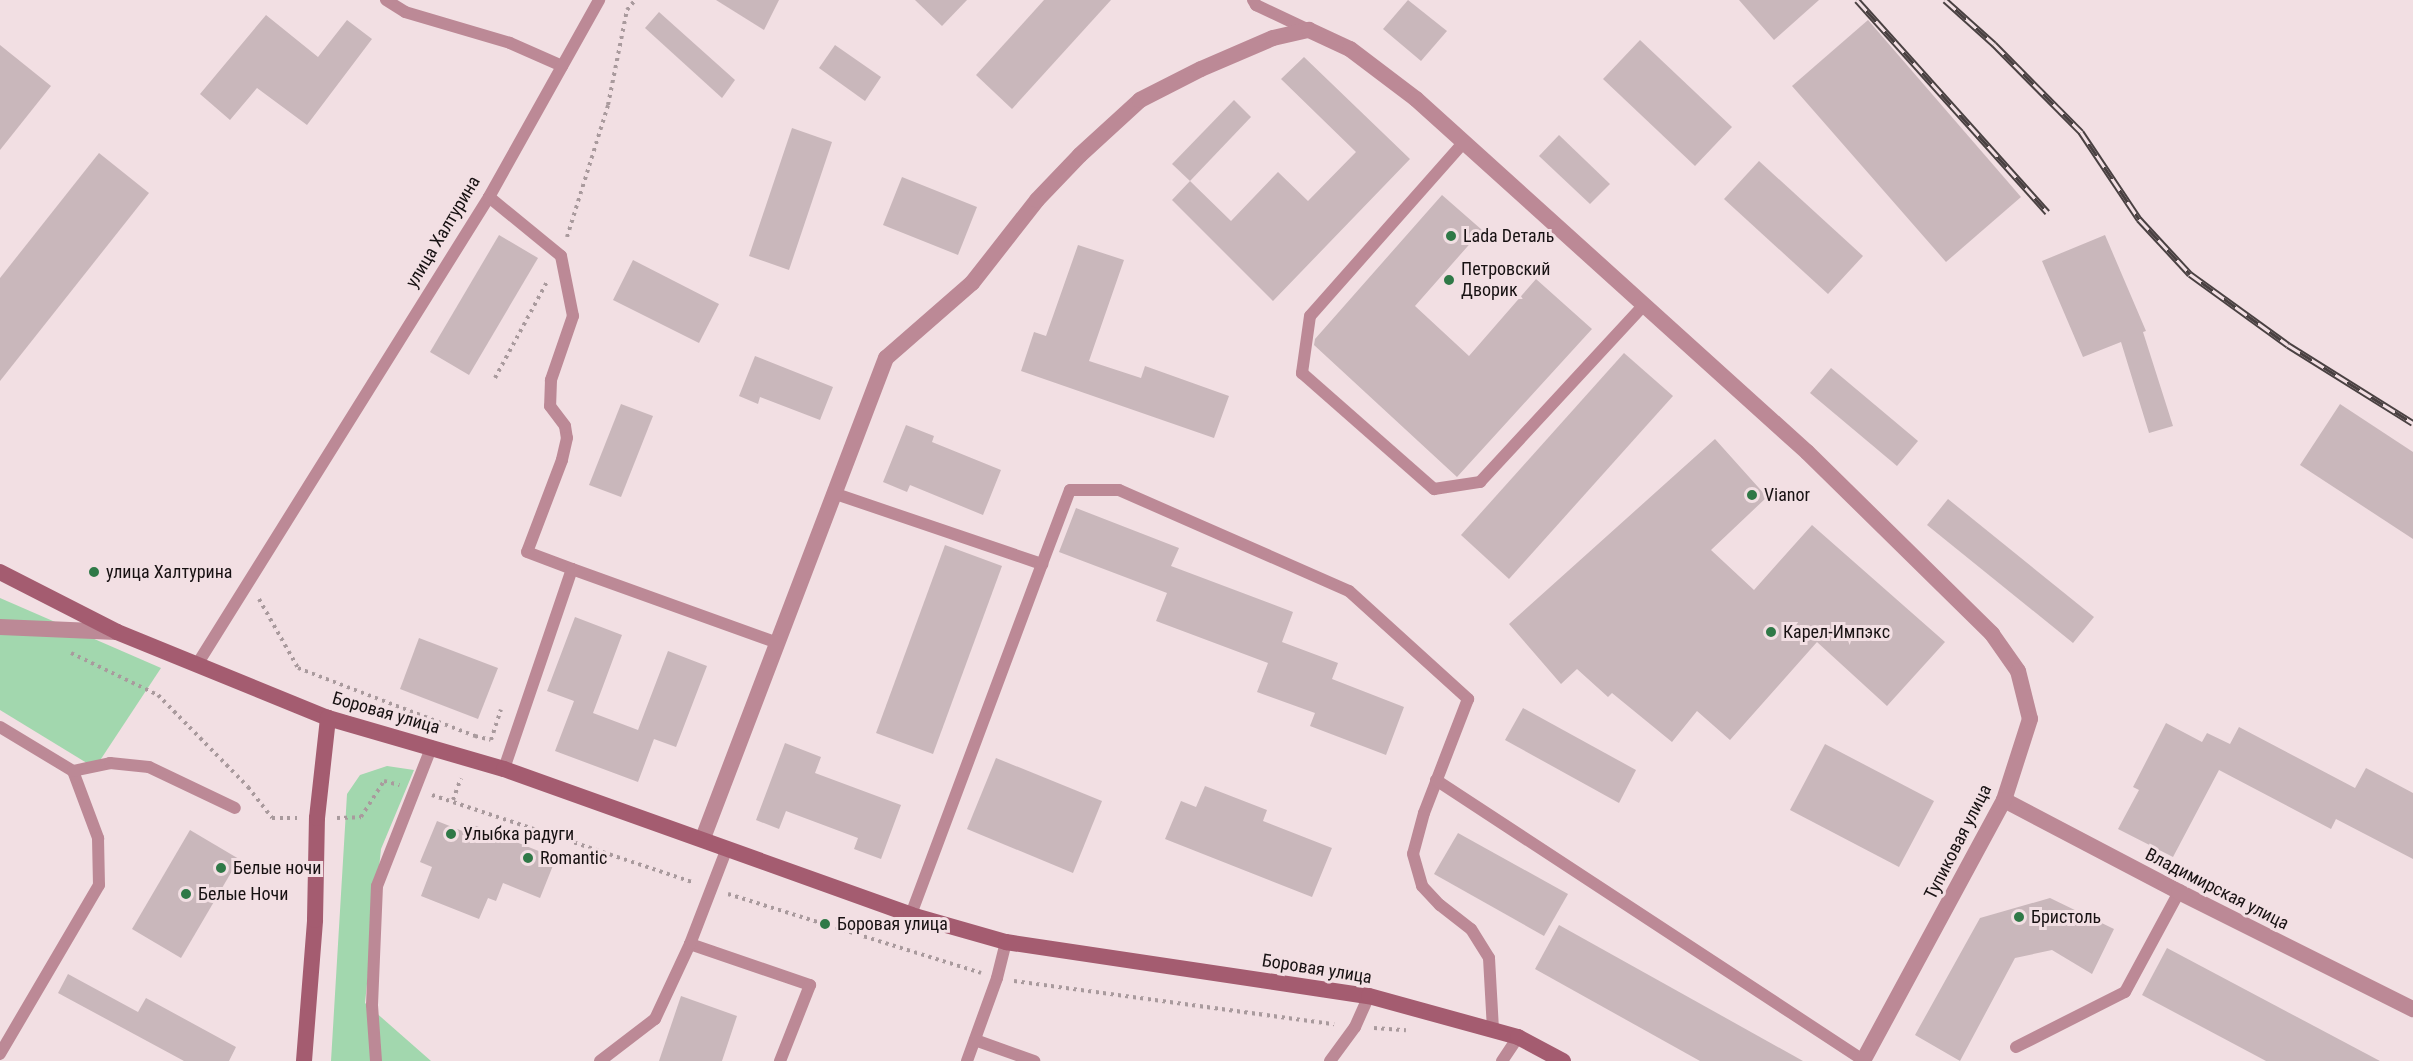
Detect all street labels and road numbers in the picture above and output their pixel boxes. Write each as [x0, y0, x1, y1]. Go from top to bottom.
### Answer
street label: улица Халтурина [401, 172, 485, 292]
street label: Боровая улица [330, 687, 442, 739]
street label: Тупиковая улица [1920, 781, 1996, 903]
street label: Владимирская улица [2142, 843, 2292, 935]
street label: Боровая улица [1261, 950, 1373, 988]

